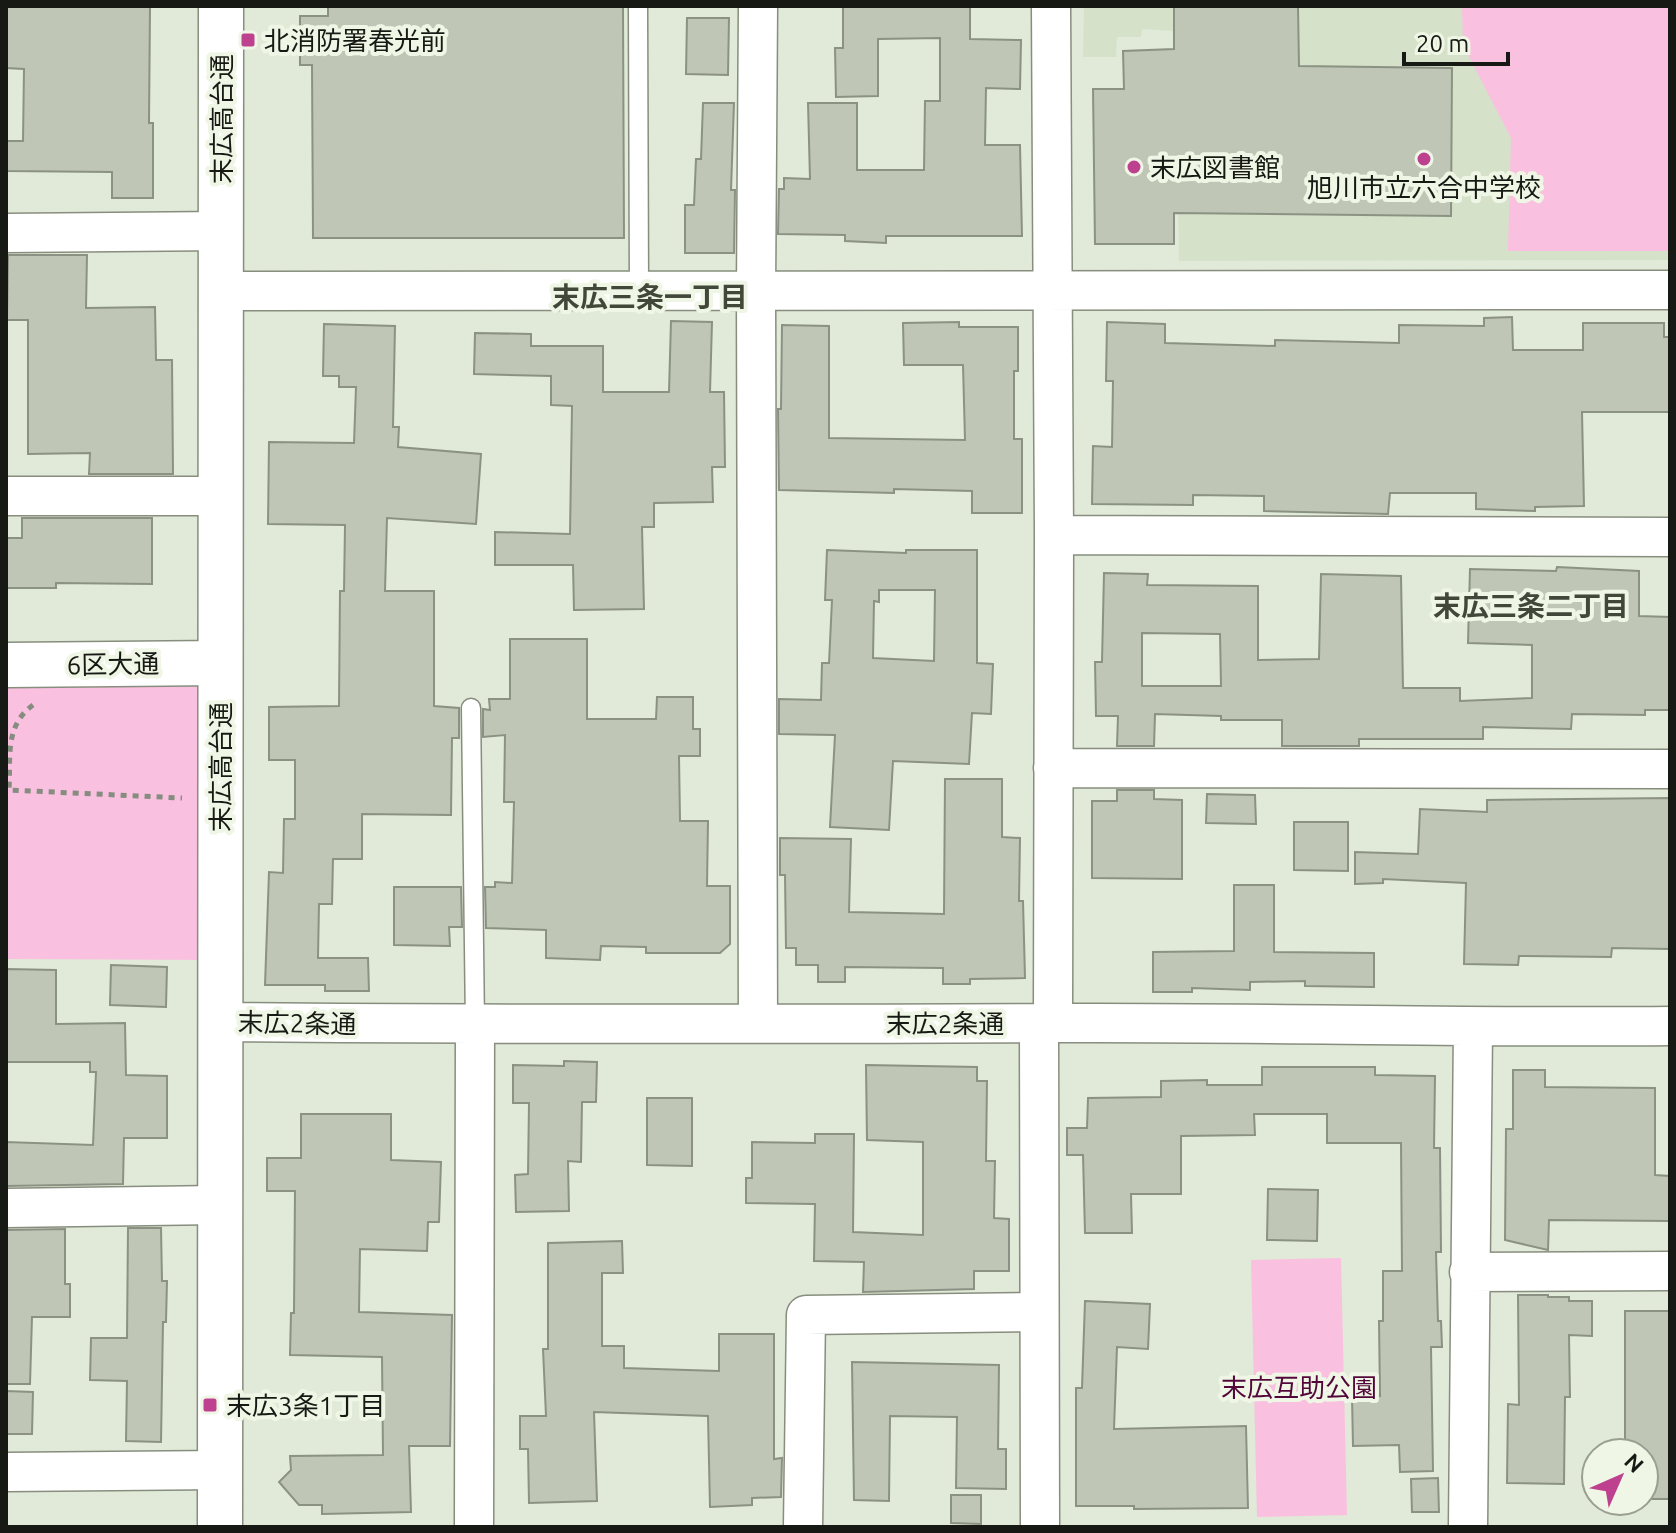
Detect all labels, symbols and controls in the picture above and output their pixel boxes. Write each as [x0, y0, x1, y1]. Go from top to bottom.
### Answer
scale bar [1404, 16, 1508, 66]
place label: 北消防署春光前 [264, 26, 446, 55]
text: 20 m [1416, 30, 1469, 57]
marker: 北消防署春光前 [239, 31, 257, 49]
street label: 末広高台通 [207, 54, 236, 184]
marker: 旭川市立六合中学校 [1415, 150, 1433, 168]
place label: 末広図書館 [1150, 153, 1280, 182]
marker: 末広図書館 [1125, 158, 1143, 176]
place label: 旭川市立六合中学校 [1307, 173, 1541, 202]
district label: 末広三条一丁目 [552, 281, 748, 312]
district label: 末広三条二丁目 [1433, 590, 1629, 621]
street label: 6区大通 [66, 649, 160, 679]
street label: 末広高台通 [206, 702, 235, 832]
street label: 末広2条通 [237, 1007, 357, 1039]
street label: 末広2条通 [886, 1009, 1004, 1038]
park label: 末広互助公園 [1221, 1373, 1377, 1402]
place label: 末広3条1丁目 [226, 1391, 385, 1420]
marker: 末広3条1丁目 [201, 1396, 219, 1414]
north arrow [1580, 1437, 1660, 1517]
text: N [1620, 1448, 1649, 1477]

